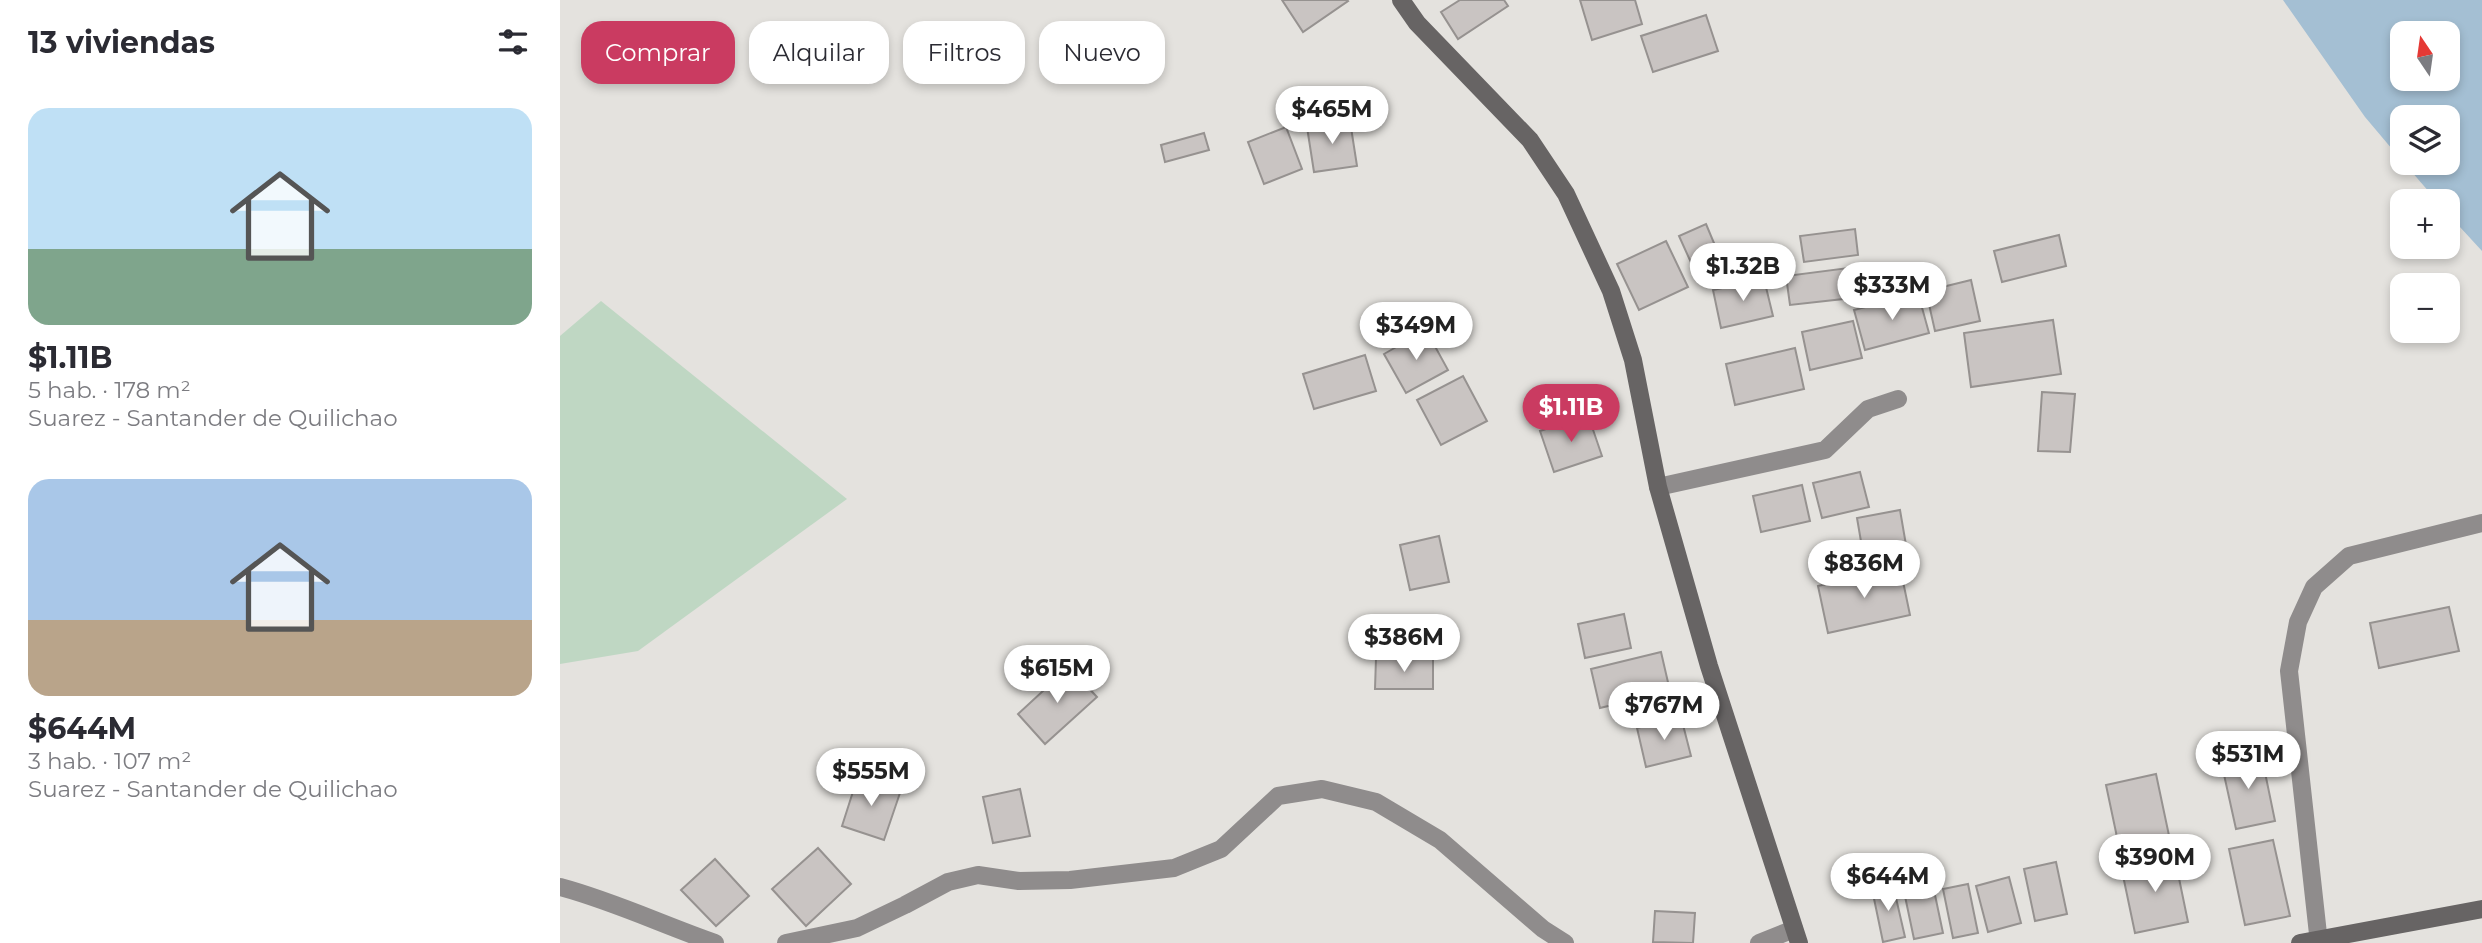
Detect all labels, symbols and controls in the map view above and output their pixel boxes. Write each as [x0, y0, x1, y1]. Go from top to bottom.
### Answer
chip: Comprar [581, 21, 735, 84]
chip: Alquilar [749, 21, 889, 84]
chip: Filtros [903, 21, 1025, 84]
chip: Nuevo [1039, 21, 1165, 84]
north arrow [2390, 21, 2460, 91]
map controls [2390, 21, 2460, 343]
icon: filters [494, 23, 532, 61]
text: 13 viviendas [28, 24, 215, 61]
pin: $465M [1283, 86, 1381, 146]
text: $465M [1291, 95, 1373, 123]
button: layers [2390, 105, 2460, 175]
icon: home [217, 153, 343, 279]
button: + [2390, 189, 2460, 259]
pin: $1.32B [1686, 244, 1800, 303]
text: $1.32B [1706, 252, 1780, 280]
pin: $333M [1843, 262, 1941, 322]
text: $333M [1853, 271, 1931, 299]
button: − [2390, 273, 2460, 343]
pin: $349M [1367, 302, 1465, 362]
text: $349M [1376, 311, 1456, 339]
text: $1.11B [28, 339, 112, 376]
text: 5 hab. · 178 m² [28, 376, 191, 404]
pin: $1.11B [1514, 384, 1628, 444]
text: $1.11B [1539, 393, 1603, 421]
text: Suarez - Santander de Quilichao [28, 404, 398, 432]
icon: home [217, 524, 343, 650]
pin: $836M [1815, 540, 1913, 600]
text: $836M [1824, 549, 1904, 577]
pin: $386M [1355, 614, 1453, 674]
text: $386M [1364, 623, 1444, 651]
pin: $615M [1008, 646, 1106, 705]
text: $615M [1020, 654, 1094, 682]
pin: $767M [1615, 682, 1713, 742]
text: $767M [1624, 691, 1704, 719]
text: $644M [28, 710, 136, 747]
pin: $531M [2199, 732, 2297, 791]
text: $531M [2212, 740, 2284, 768]
text: 3 hab. · 107 m² [28, 747, 191, 775]
pin: $555M [822, 748, 920, 808]
text: $555M [832, 757, 910, 785]
text: Suarez - Santander de Quilichao [28, 775, 398, 803]
pin: $390M [2106, 834, 2204, 894]
text: $390M [2115, 843, 2195, 871]
pin: $644M [1839, 853, 1937, 913]
text: $644M [1847, 862, 1929, 890]

